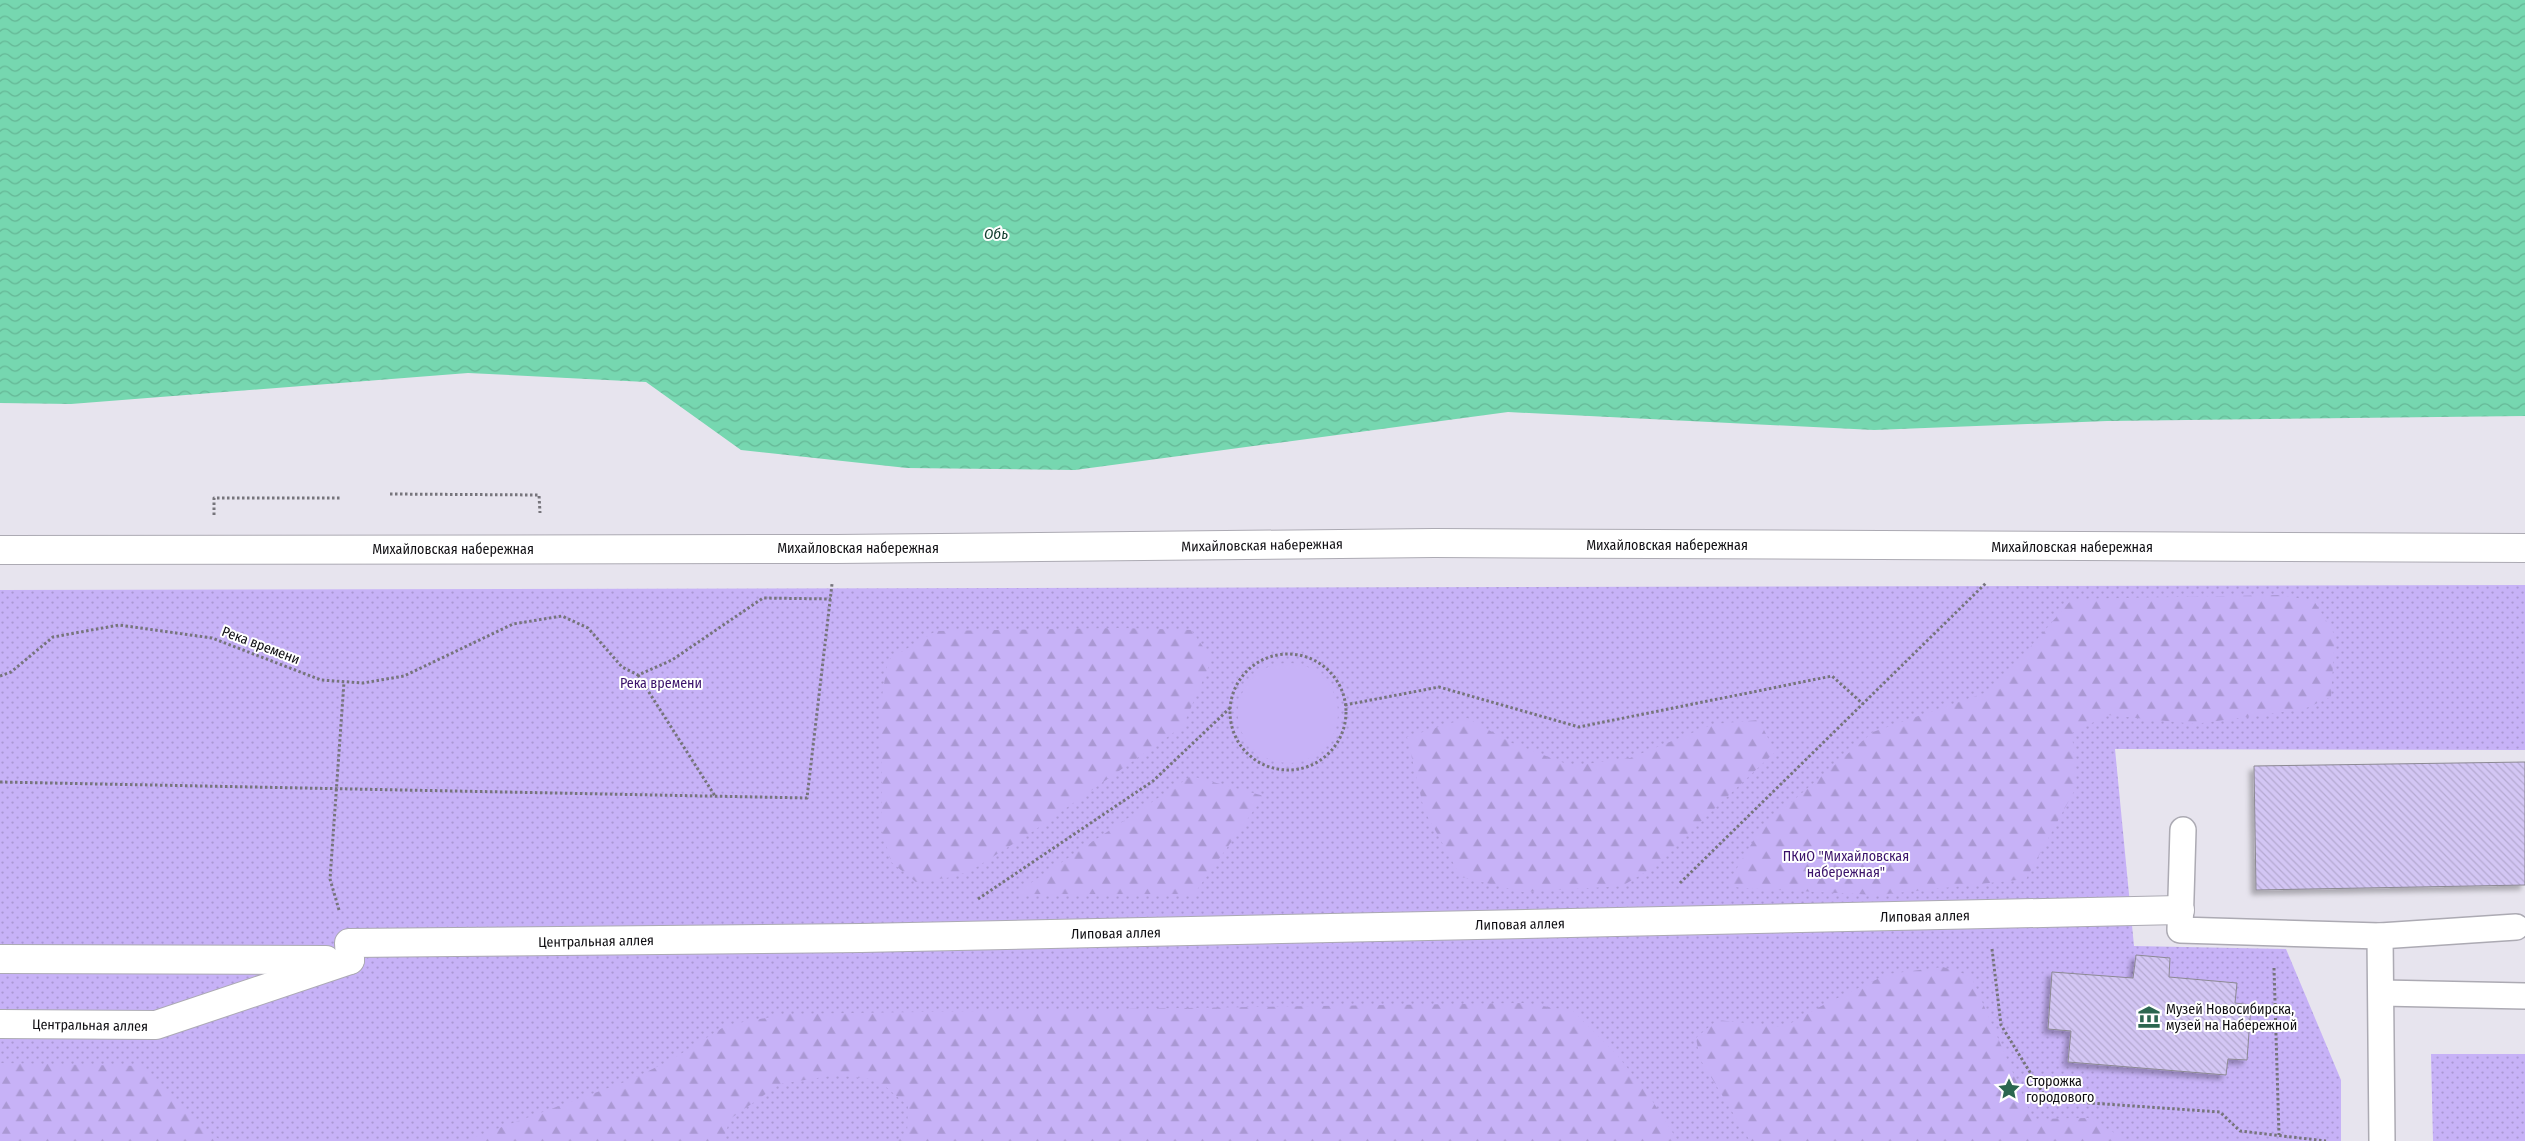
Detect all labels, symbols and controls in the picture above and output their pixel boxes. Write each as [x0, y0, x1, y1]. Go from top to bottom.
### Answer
water label: Обь [984, 225, 1008, 243]
street label: Михайловская набережная [1181, 536, 1343, 555]
street label: Михайловская набережная [1586, 537, 1748, 554]
street label: Михайловская набережная [1991, 539, 2153, 556]
street label: Михайловская набережная [777, 540, 939, 557]
street label: Михайловская набережная [372, 541, 534, 558]
street label: Река времени [219, 623, 302, 668]
park label: Река времени [620, 675, 702, 692]
park label: ПКиО "Михайловская набережная" [1783, 848, 1909, 881]
street label: Липовая аллея [1880, 907, 1970, 926]
street label: Липовая аллея [1475, 915, 1565, 934]
street label: Липовая аллея [1071, 924, 1161, 943]
street label: Центральная аллея [538, 932, 654, 951]
place label: Музей Новосибирска, музей на Набережной [2166, 1001, 2297, 1034]
museum icon: Музей Новосибирска, музей на Набережной [2136, 1004, 2162, 1030]
street label: Центральная аллея [32, 1016, 148, 1035]
place label: Сторожка городового [2026, 1073, 2094, 1106]
place icon: Сторожка городового [1996, 1076, 2022, 1102]

